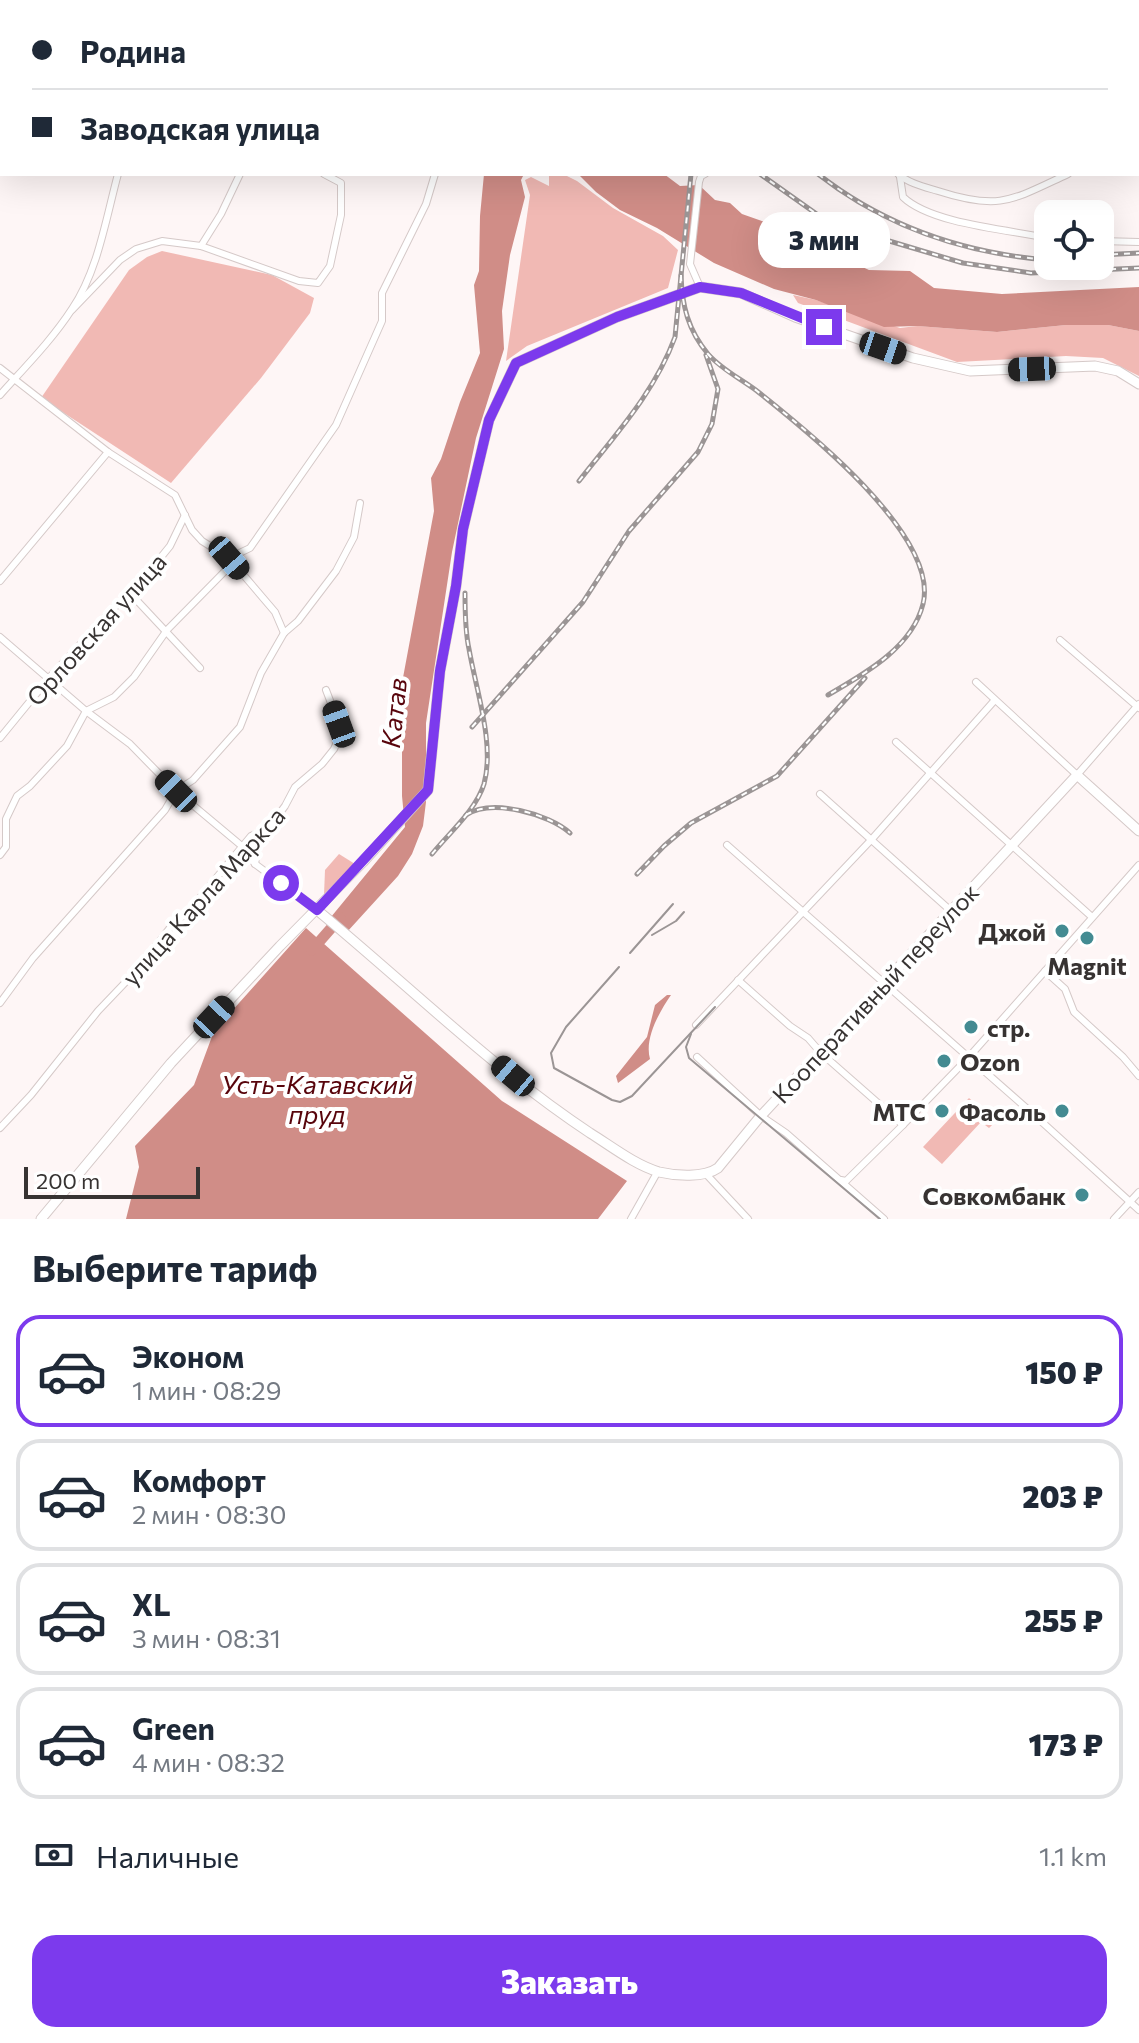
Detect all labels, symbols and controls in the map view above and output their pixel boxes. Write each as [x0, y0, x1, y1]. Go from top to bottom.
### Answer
text: Родина [80, 32, 186, 69]
text: Заводская улица [80, 109, 320, 146]
map controls [1034, 200, 1114, 280]
button: locate [1034, 200, 1114, 280]
callout: 3 мин [758, 211, 890, 267]
text: 3 мин [789, 224, 859, 255]
route end [806, 309, 842, 345]
car [856, 329, 910, 367]
car [1008, 356, 1056, 382]
car [204, 532, 254, 584]
street label: Орловская улица [20, 547, 172, 711]
water label: Катав [374, 676, 412, 750]
car [320, 697, 358, 751]
car [151, 766, 201, 816]
street label: улица Карла Маркса [115, 801, 291, 991]
route start [263, 865, 299, 901]
street label: Кооперативный переулок [766, 877, 984, 1109]
place label: Джой [979, 917, 1046, 946]
marker: Джой [1053, 922, 1071, 940]
marker: Magnit [1078, 929, 1096, 947]
place label: Magnit [1047, 951, 1127, 980]
car [189, 991, 239, 1043]
place label: стр. [987, 1013, 1030, 1042]
marker: стр. [962, 1018, 980, 1036]
place label: Ozon [960, 1047, 1020, 1076]
car [487, 1051, 539, 1101]
marker: Ozon [935, 1052, 953, 1070]
water label: Усть-Катавский пруд [221, 1068, 413, 1129]
place label: МТС [873, 1097, 926, 1126]
place label: Фасоль [959, 1097, 1046, 1126]
marker: МТС [933, 1102, 951, 1120]
marker: Фасоль [1053, 1102, 1071, 1120]
scale bar [24, 1163, 200, 1199]
text: 200 m [36, 1167, 100, 1194]
place label: Совкомбанк [923, 1181, 1066, 1210]
marker: Совкомбанк [1073, 1186, 1091, 1204]
text: Выберите тариф [32, 1245, 317, 1289]
icon: car [36, 1335, 108, 1407]
text: Эконом [132, 1337, 244, 1374]
text: 150 ₽ [1025, 1353, 1103, 1390]
text: 1 мин · 08:29 [132, 1374, 281, 1405]
icon: car [36, 1459, 108, 1531]
text: Комфорт [132, 1461, 266, 1498]
text: 203 ₽ [1022, 1477, 1103, 1514]
text: 2 мин · 08:30 [132, 1498, 286, 1529]
icon: car [36, 1583, 108, 1655]
text: XL [132, 1585, 171, 1622]
text: 255 ₽ [1024, 1601, 1103, 1638]
text: 3 мин · 08:31 [132, 1622, 281, 1653]
icon: car [36, 1707, 108, 1779]
text: Green [132, 1709, 215, 1746]
text: 173 ₽ [1028, 1725, 1103, 1762]
text: 4 мин · 08:32 [132, 1746, 285, 1777]
icon: cash [32, 1833, 76, 1877]
text: Наличные [96, 1837, 239, 1874]
text: 1.1 km [1039, 1840, 1107, 1871]
button: Заказать [32, 1935, 1107, 2027]

